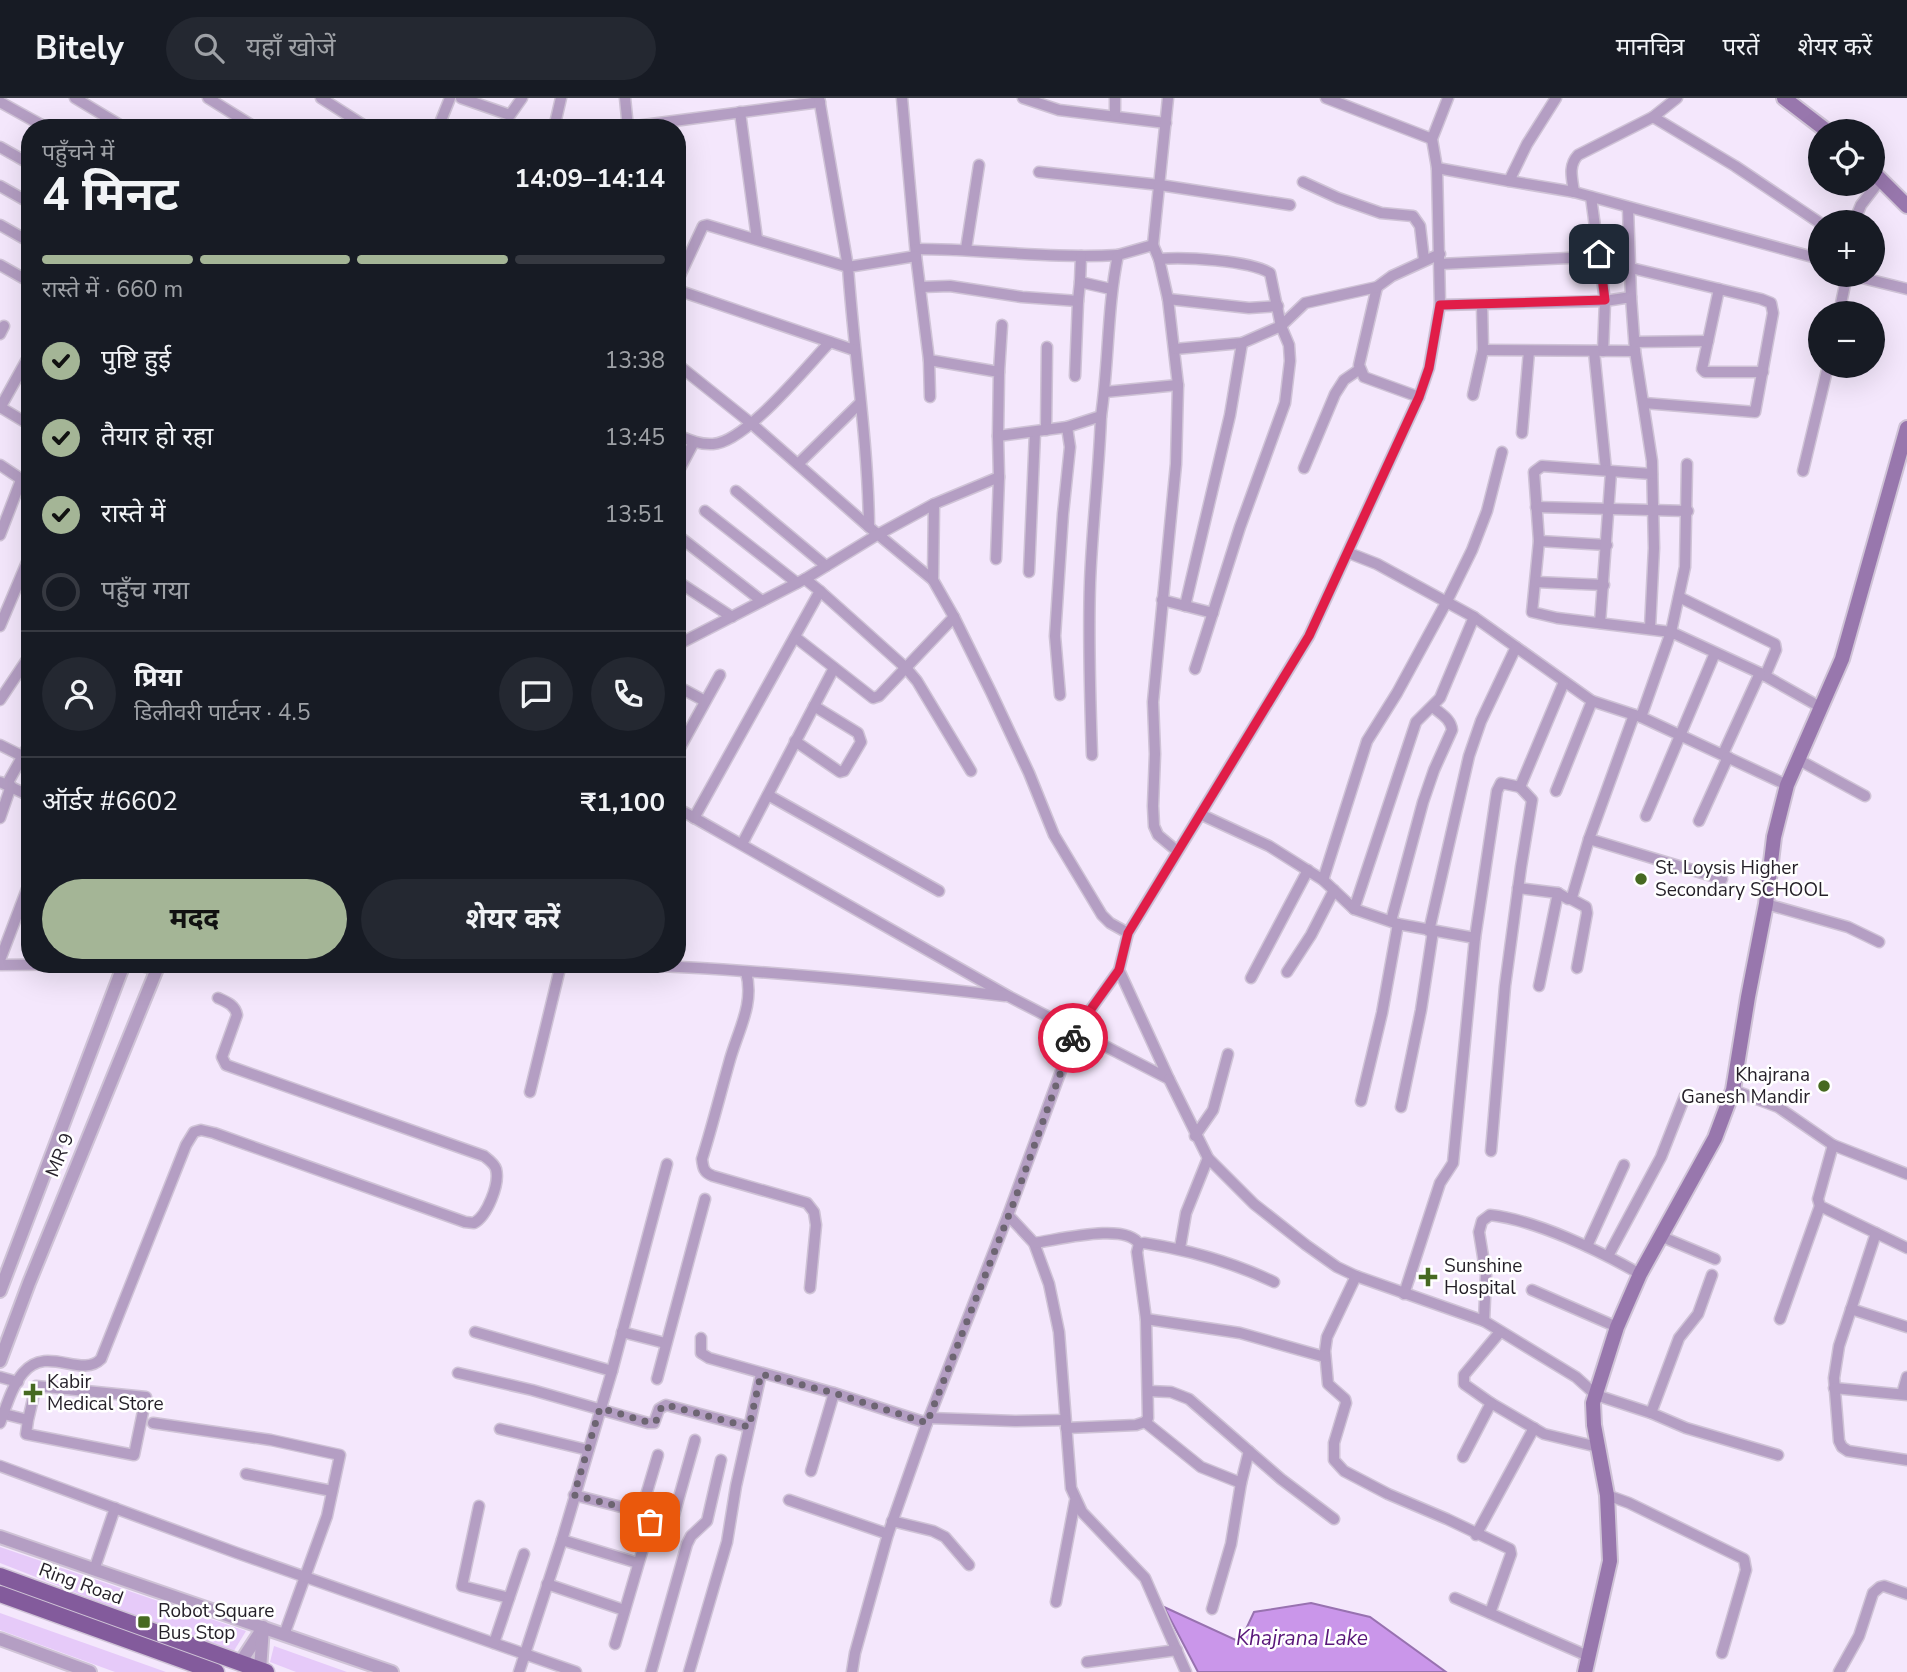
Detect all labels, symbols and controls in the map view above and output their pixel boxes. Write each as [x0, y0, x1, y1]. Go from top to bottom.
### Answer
search box [166, 17, 656, 80]
text: Bitely [35, 26, 124, 71]
icon: search [190, 29, 228, 67]
text: यहाँ खोजें [246, 30, 336, 65]
text: मानचित्र [1616, 31, 1684, 63]
text: परतें [1722, 31, 1760, 63]
text: शेयर करें [1798, 31, 1872, 63]
map controls [1808, 119, 1885, 378]
button: locate [1808, 119, 1885, 196]
text: पहुँचने में [42, 137, 114, 168]
text: 14:09–14:14 [514, 161, 665, 196]
text: 4 मिनट [42, 163, 179, 226]
button: + [1808, 210, 1885, 287]
pin [1569, 224, 1629, 284]
icon: home [1580, 235, 1618, 273]
text: रास्ते में · 660 m [42, 274, 183, 305]
button: − [1808, 301, 1885, 378]
icon: check [42, 342, 80, 380]
text: पुष्टि हुई [101, 342, 171, 377]
text: 13:38 [605, 345, 665, 376]
icon: check [42, 419, 80, 457]
text: तैयार हो रहा [101, 419, 213, 454]
text: 13:45 [605, 422, 665, 453]
icon: check [42, 496, 80, 534]
text: रास्ते में [101, 496, 166, 531]
text: 13:51 [605, 499, 665, 530]
text: पहुँच गया [101, 573, 189, 608]
button: person [42, 657, 116, 731]
button: chat [499, 657, 573, 731]
button: phone [591, 657, 665, 731]
text: प्रिया [134, 660, 182, 695]
text: डिलीवरी पार्टनर · 4.5 [134, 697, 311, 728]
text: ऑर्डर #6602 [42, 784, 178, 819]
text: ₹1,100 [581, 785, 665, 820]
place label: St. Loysis Higher Secondary SCHOOL [1655, 855, 1829, 903]
marker: St. Loysis Higher Secondary SCHOOL [1633, 871, 1649, 887]
button: मदद [42, 879, 347, 959]
button: शेयर करें [361, 879, 665, 959]
courier [1038, 1003, 1108, 1073]
icon: bike [1054, 1019, 1092, 1057]
place label: Khajrana Ganesh Mandir [1681, 1062, 1810, 1110]
marker: Khajrana Ganesh Mandir [1816, 1078, 1832, 1094]
street label: MR 9 [39, 1129, 81, 1181]
place label: Sunshine Hospital [1444, 1253, 1522, 1301]
marker: Sunshine Hospital [1418, 1267, 1438, 1287]
place label: Kabir Medical Store [47, 1369, 164, 1417]
marker: Kabir Medical Store [25, 1385, 41, 1401]
pin [620, 1492, 680, 1552]
icon: bag [631, 1503, 669, 1541]
street label: Ring Road [35, 1557, 127, 1611]
place label: Robot Square Bus Stop [158, 1598, 274, 1646]
marker: Robot Square Bus Stop [136, 1614, 152, 1630]
water label: Khajrana Lake [1236, 1624, 1368, 1652]

